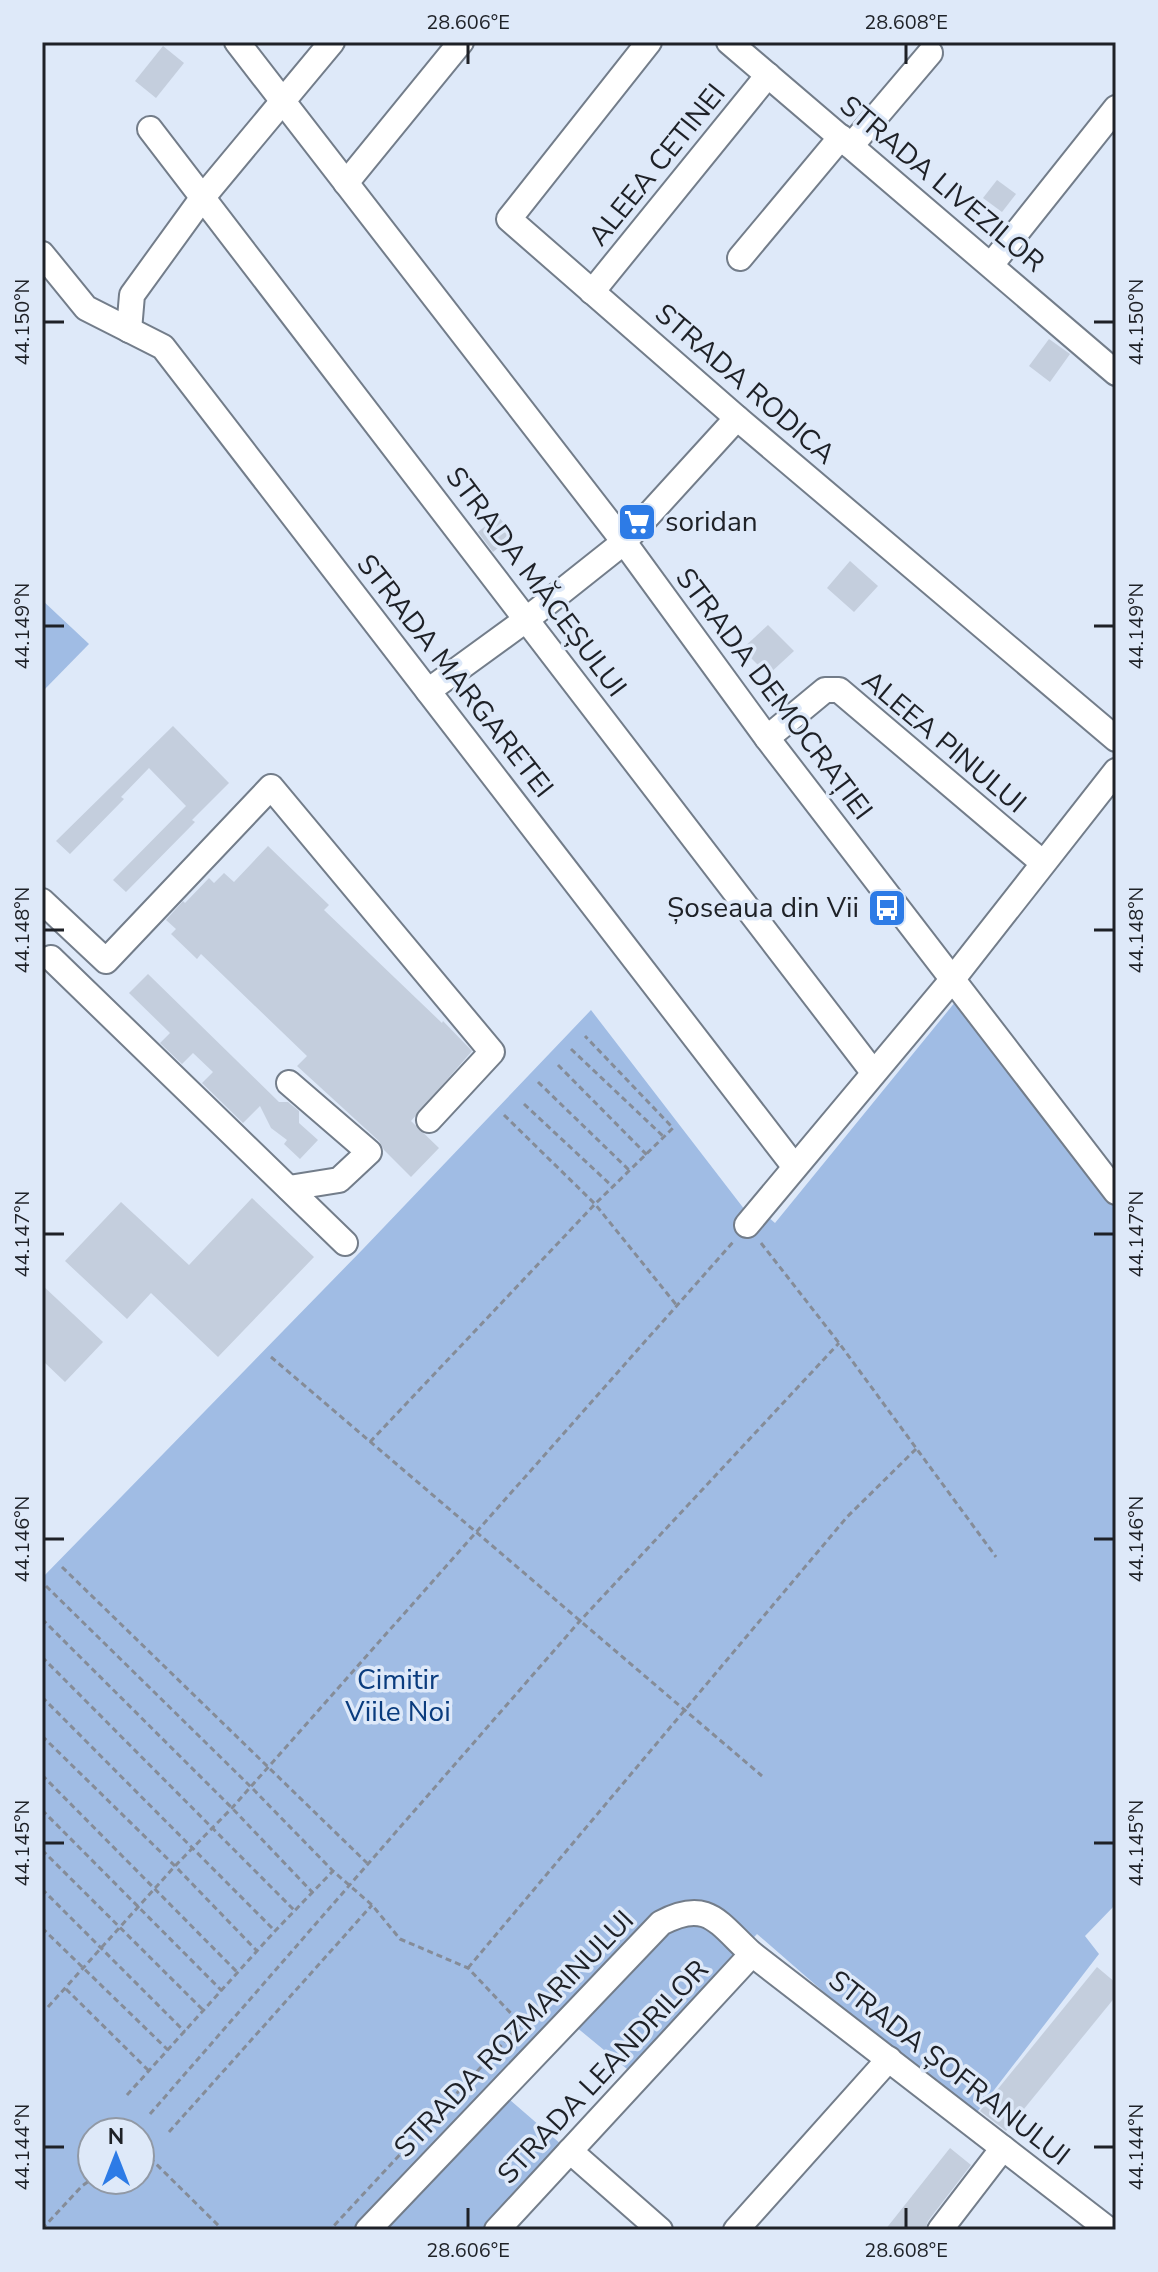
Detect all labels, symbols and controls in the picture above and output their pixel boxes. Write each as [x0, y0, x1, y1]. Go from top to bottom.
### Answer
text: 28.606°E [426, 9, 510, 36]
text: 28.608°E [864, 9, 948, 36]
street label: ALEEA CETINEI [580, 76, 734, 254]
street label: STRADA LIVEZILOR [832, 87, 1052, 281]
text: 44.150°N [9, 279, 36, 365]
text: 44.150°N [1123, 279, 1150, 365]
street label: STRADA RODICA [647, 295, 843, 473]
street label: STRADA MĂCEȘULUI [437, 459, 635, 705]
supermarket icon: soridan [616, 501, 658, 543]
place label: soridan [665, 503, 758, 541]
street label: STRADA MARGARETEI [348, 546, 562, 806]
street label: STRADA DEMOCRAȚIEI [667, 560, 881, 828]
text: 44.149°N [9, 583, 36, 669]
text: 44.149°N [1123, 583, 1150, 669]
street label: ALEEA PINULUI [854, 662, 1034, 822]
text: 44.148°N [9, 887, 36, 973]
bus stop icon: Șoseaua din Vii [866, 887, 908, 929]
text: 44.148°N [1123, 887, 1150, 973]
place label: Șoseaua din Vii [667, 889, 859, 927]
text: 44.147°N [9, 1191, 36, 1277]
text: 44.147°N [1123, 1191, 1150, 1277]
text: 44.146°N [9, 1496, 36, 1582]
text: 44.146°N [1123, 1496, 1150, 1582]
park label: Cimitir Viile Noi [344, 1661, 451, 1731]
text: 44.145°N [9, 1800, 36, 1886]
text: 44.145°N [1123, 1800, 1150, 1886]
street label: STRADA ROZMARINULUI [386, 1902, 642, 2166]
street label: STRADA LEANDRILOR [489, 1952, 717, 2192]
street label: STRADA ȘOFRANULUI [820, 1962, 1078, 2174]
text: 44.144°N [9, 2104, 36, 2190]
text: 44.144°N [1123, 2104, 1150, 2190]
north arrow [76, 2116, 156, 2196]
text: N [108, 2122, 124, 2152]
text: 28.606°E [426, 2237, 510, 2264]
text: 28.608°E [864, 2237, 948, 2264]

